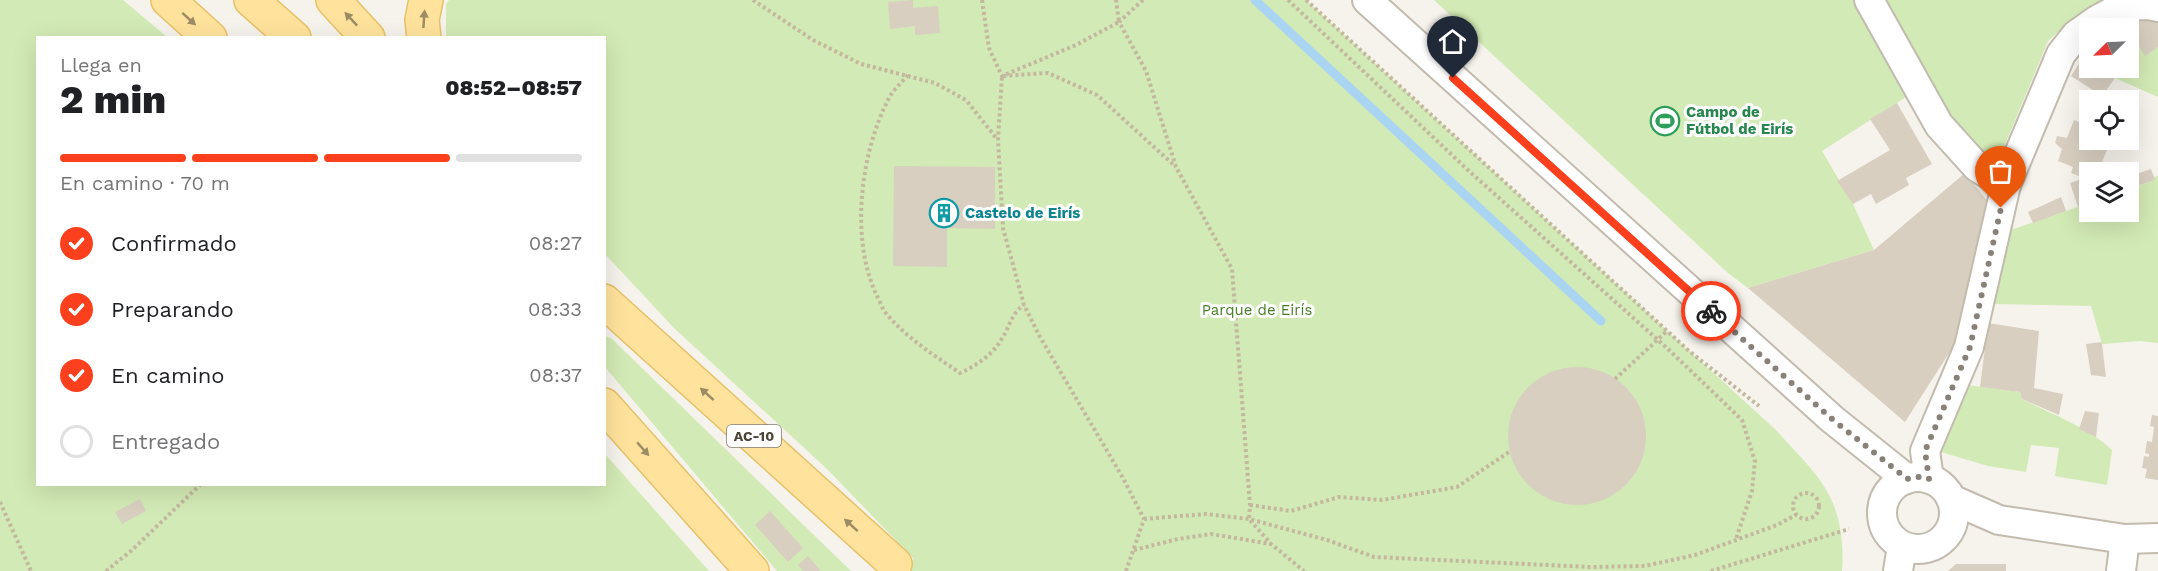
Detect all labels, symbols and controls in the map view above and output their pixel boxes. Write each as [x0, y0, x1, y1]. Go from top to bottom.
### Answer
one-way arrow [419, 9, 429, 28]
one-way arrow [181, 12, 196, 25]
one-way arrow [344, 12, 358, 26]
pin [1427, 16, 1478, 78]
north arrow [2079, 18, 2139, 78]
map controls [2079, 18, 2139, 222]
icon: home [1436, 25, 1469, 58]
text: Llega en [60, 53, 142, 77]
text: 08:52–08:57 [445, 75, 582, 100]
text: 2 min [60, 77, 166, 122]
button: locate [2079, 90, 2139, 150]
place label: Campo de Fútbol de Eirís [1686, 103, 1793, 138]
sports icon: Campo de Fútbol de Eirís [1649, 105, 1681, 137]
pin [1975, 146, 2026, 208]
icon: bag [1984, 155, 2017, 188]
button: layers [2079, 162, 2139, 222]
text: En camino · 70 m [60, 171, 230, 195]
building icon: Castelo de Eirís [928, 197, 960, 229]
place label: Castelo de Eirís [965, 204, 1080, 222]
icon: check [60, 227, 93, 260]
text: Confirmado [111, 231, 237, 256]
text: 08:27 [529, 231, 582, 255]
courier [1681, 281, 1741, 341]
icon: check [60, 293, 93, 326]
icon: bike [1695, 295, 1728, 328]
text: Preparando [111, 297, 234, 322]
text: 08:33 [528, 297, 582, 321]
park label: Parque de Eirís [1202, 301, 1312, 319]
icon: check [60, 359, 93, 392]
text: En camino [111, 363, 225, 388]
text: 08:37 [529, 363, 582, 387]
one-way arrow [700, 388, 715, 401]
road number: AC-10 [727, 425, 781, 447]
text: Entregado [111, 429, 220, 454]
one-way arrow [636, 442, 650, 457]
one-way arrow [844, 518, 859, 532]

